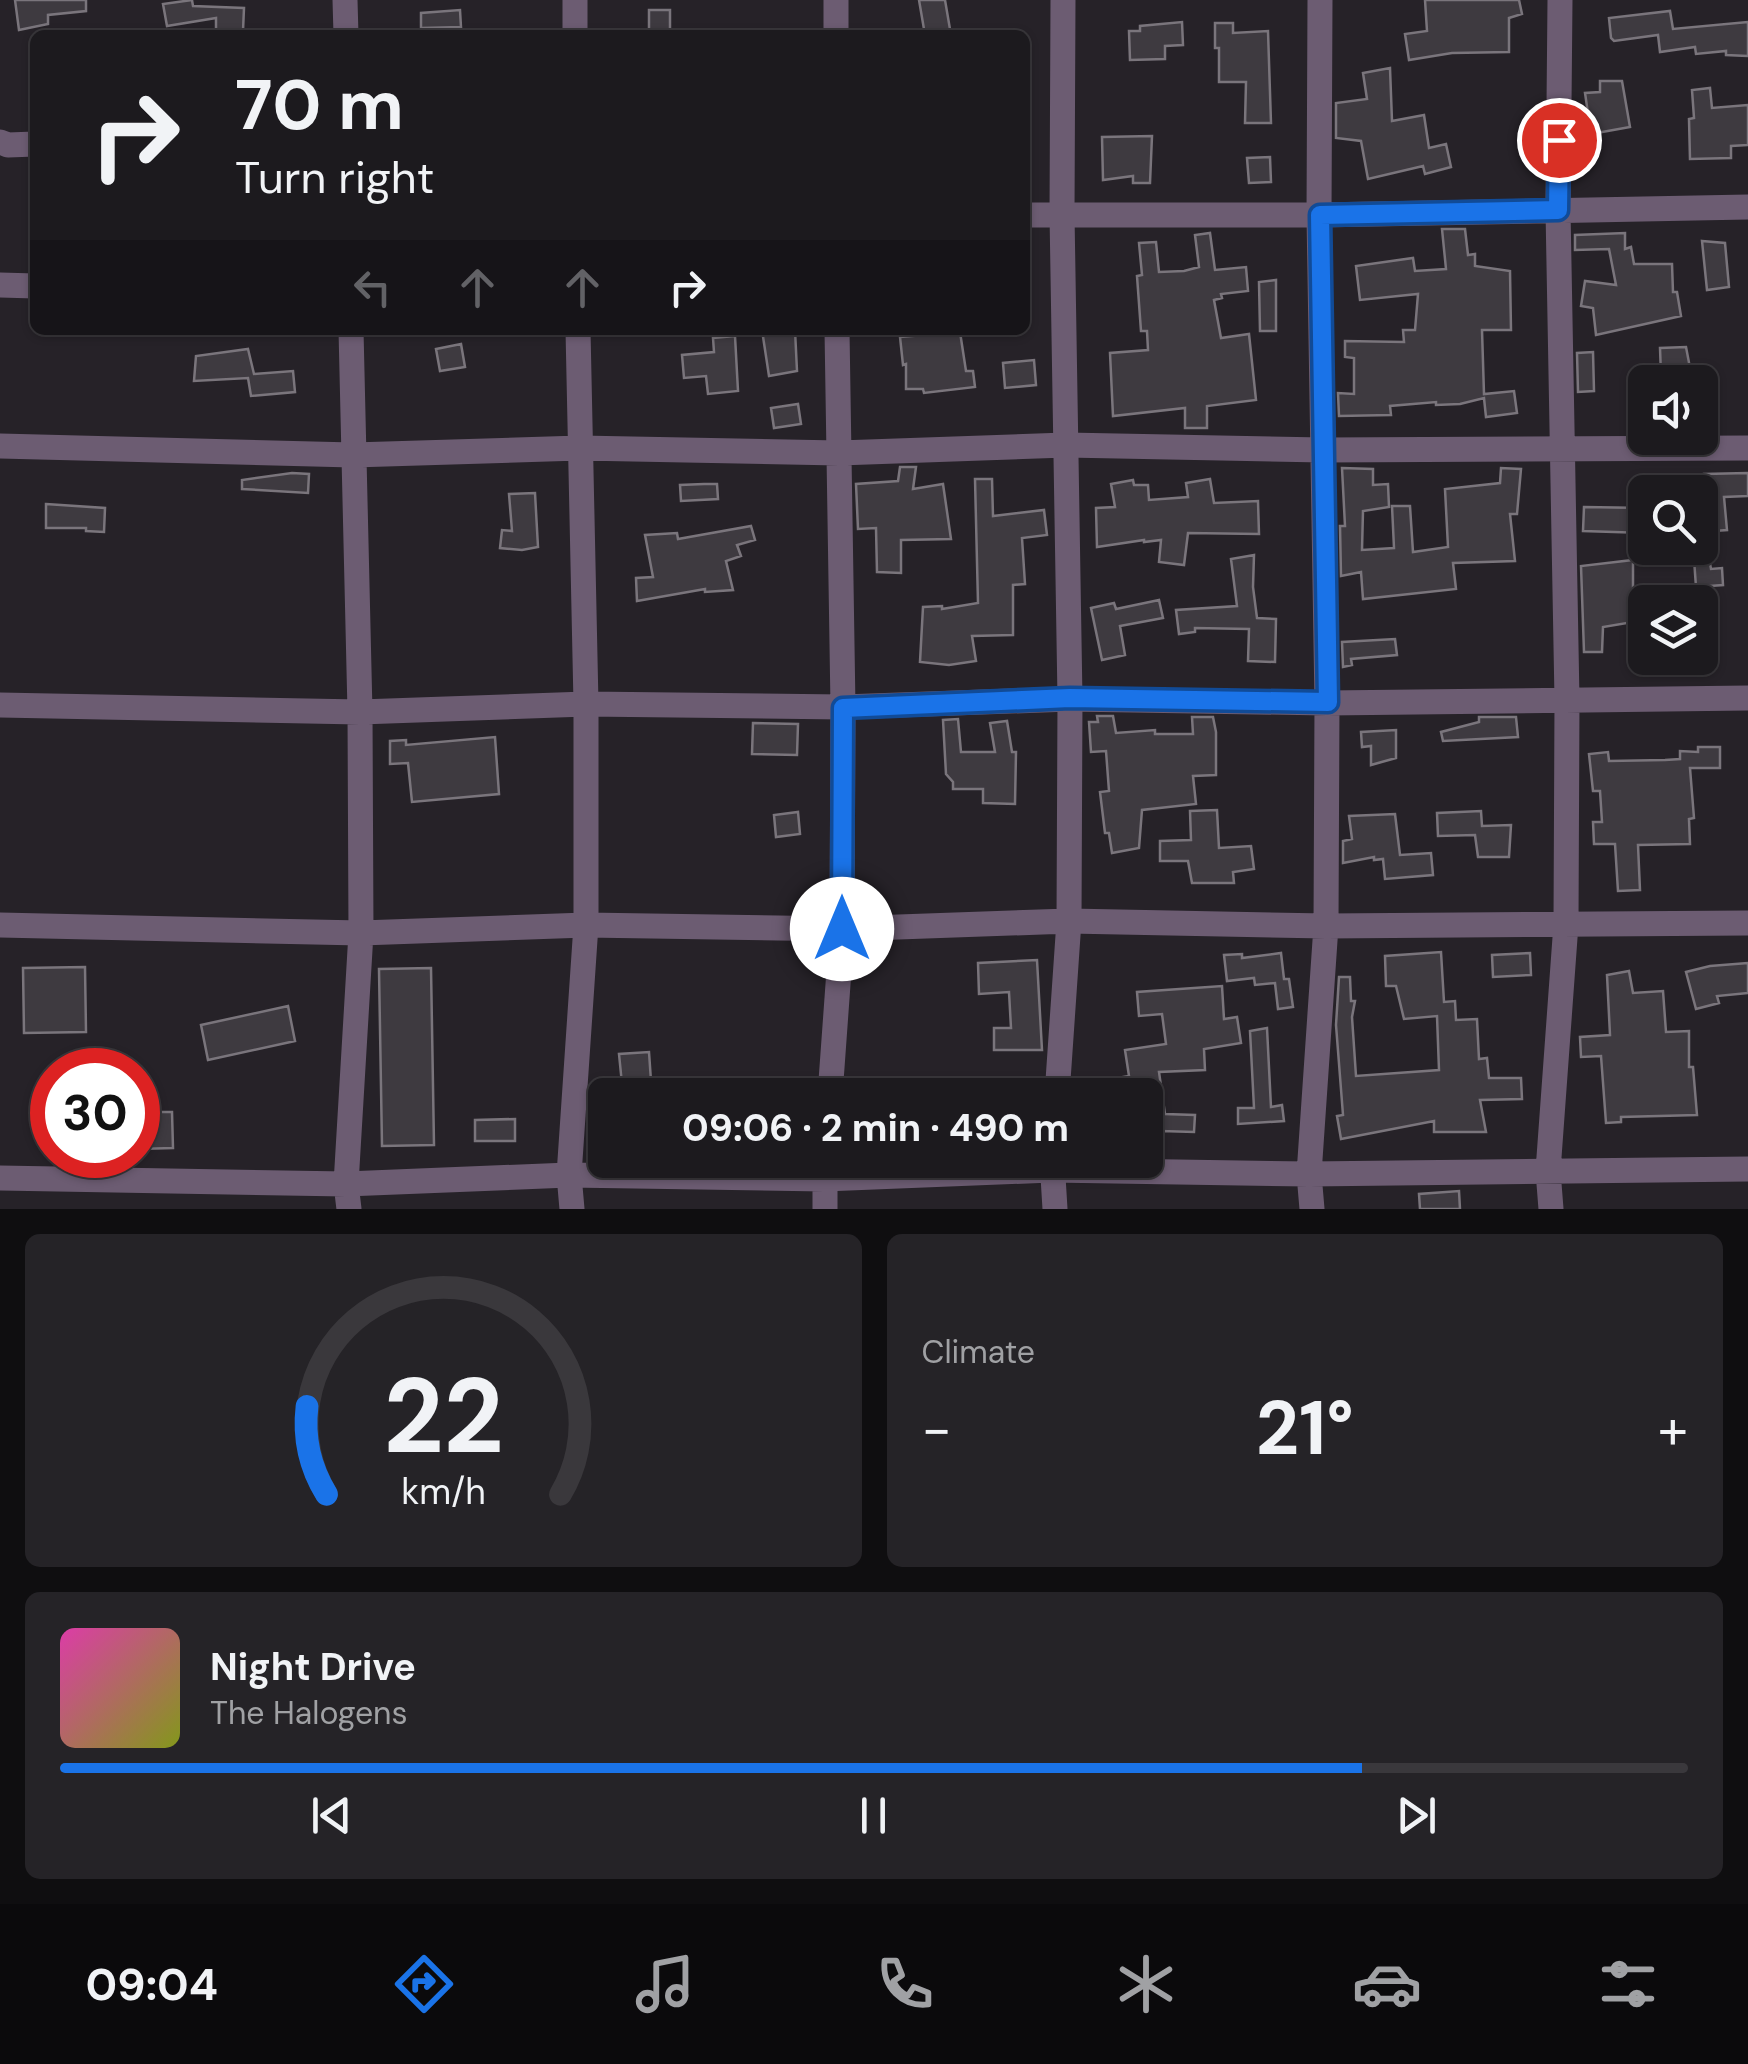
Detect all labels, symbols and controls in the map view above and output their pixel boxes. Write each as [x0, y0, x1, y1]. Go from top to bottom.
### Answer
text: 70 m [235, 60, 404, 151]
icon: right [70, 70, 200, 200]
pin [1517, 98, 1602, 183]
icon: arrive [1532, 113, 1587, 168]
text: Turn right [235, 148, 434, 207]
icon: left [345, 260, 400, 315]
icon: ahead [450, 260, 505, 315]
icon: ahead [555, 260, 610, 315]
icon: right [660, 260, 715, 315]
map controls [1628, 365, 1718, 675]
button: sound [1628, 365, 1718, 455]
button: search [1628, 475, 1718, 565]
button: layers [1628, 585, 1718, 675]
position arrow [790, 877, 894, 981]
speed limit sign: 30 [30, 1048, 160, 1178]
text: 09:06 · 2 min · 490 m [682, 1103, 1069, 1153]
text: Climate [922, 1331, 1035, 1373]
text: 22 [383, 1349, 503, 1484]
text: 21° [1256, 1380, 1354, 1477]
text: − [922, 1393, 952, 1465]
text: + [1658, 1393, 1688, 1465]
text: km/h [401, 1469, 485, 1515]
text: Night Drive [210, 1642, 416, 1692]
text: The Halogens [210, 1692, 408, 1734]
icon: previous [304, 1788, 359, 1843]
icon: pause [846, 1788, 901, 1843]
icon: next [1389, 1788, 1444, 1843]
icon: directions [389, 1949, 459, 2019]
icon: music [630, 1949, 700, 2019]
icon: phone [870, 1949, 940, 2019]
icon: climate [1111, 1949, 1181, 2019]
icon: car [1352, 1949, 1422, 2019]
icon: filters [1593, 1949, 1663, 2019]
text: 09:04 [85, 1955, 218, 2014]

